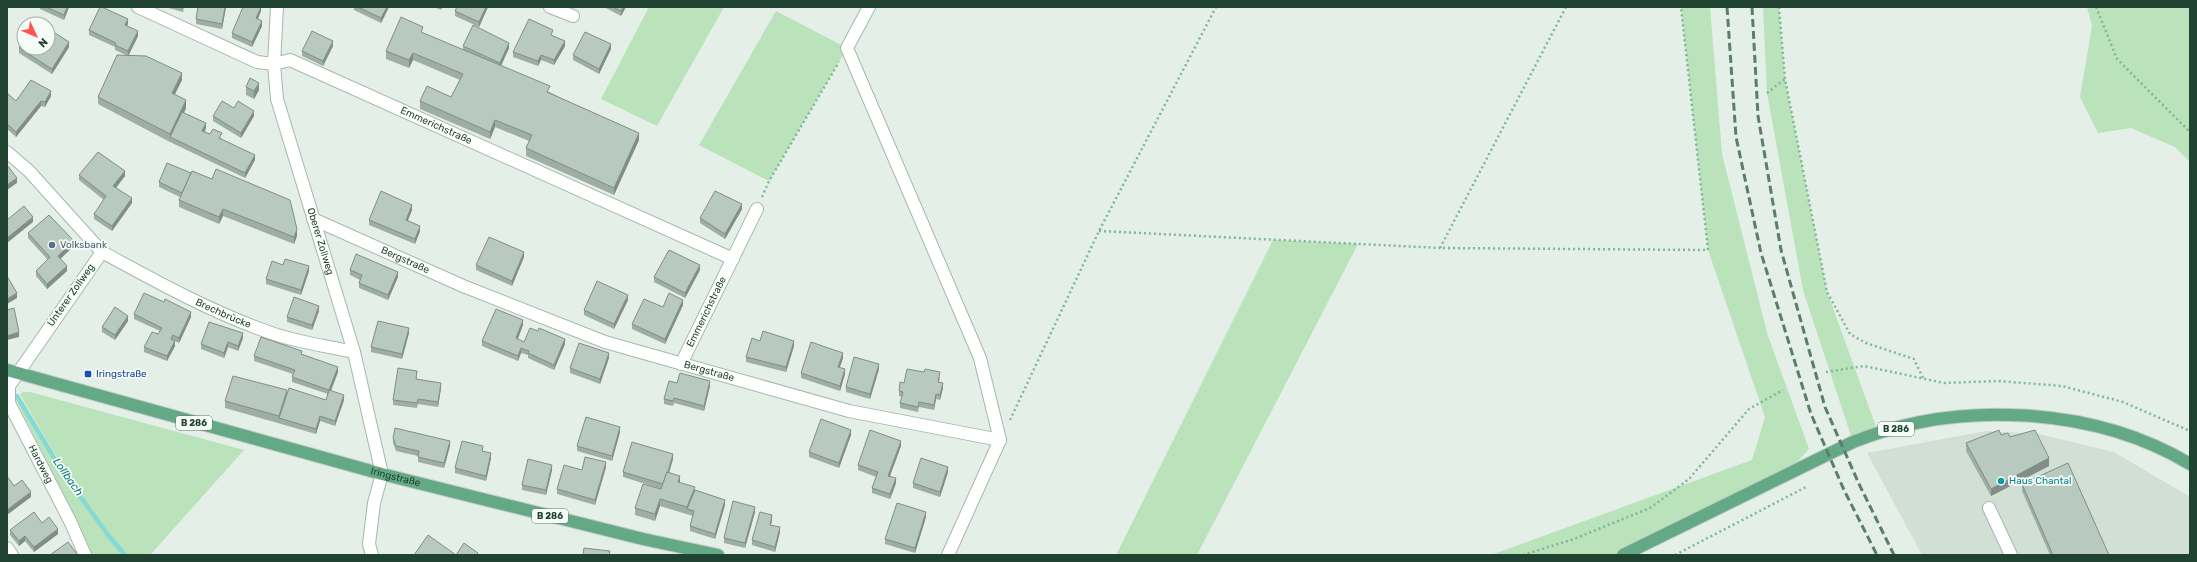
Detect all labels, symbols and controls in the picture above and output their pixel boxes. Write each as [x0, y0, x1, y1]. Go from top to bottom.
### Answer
north arrow [16, 16, 56, 56]
text: N [35, 35, 50, 50]
street label: Emmerichstraße [399, 104, 474, 147]
street label: Oberer Zollweg [304, 206, 336, 276]
place label: Volksbank [60, 239, 108, 251]
marker: Volksbank [47, 240, 57, 250]
street label: Bergstraße [379, 244, 432, 276]
street label: Unterer Zollweg [45, 261, 97, 329]
street label: Emmerichstraße [684, 274, 729, 349]
street label: Brechbrücke [193, 296, 253, 331]
street label: Bergstraße [682, 359, 736, 384]
place label: Iringstraße [96, 368, 147, 380]
marker: Iringstraße [83, 369, 93, 379]
road number: B 286 [176, 416, 212, 430]
road number: B 286 [1878, 422, 1914, 436]
street label: Hardweg [26, 443, 56, 485]
water label: Lollbach [50, 456, 86, 499]
street label: Iringstraße [369, 465, 422, 489]
place label: Haus Chantal [2009, 475, 2071, 487]
marker: Haus Chantal [1996, 476, 2006, 486]
road number: B 286 [532, 509, 568, 523]

